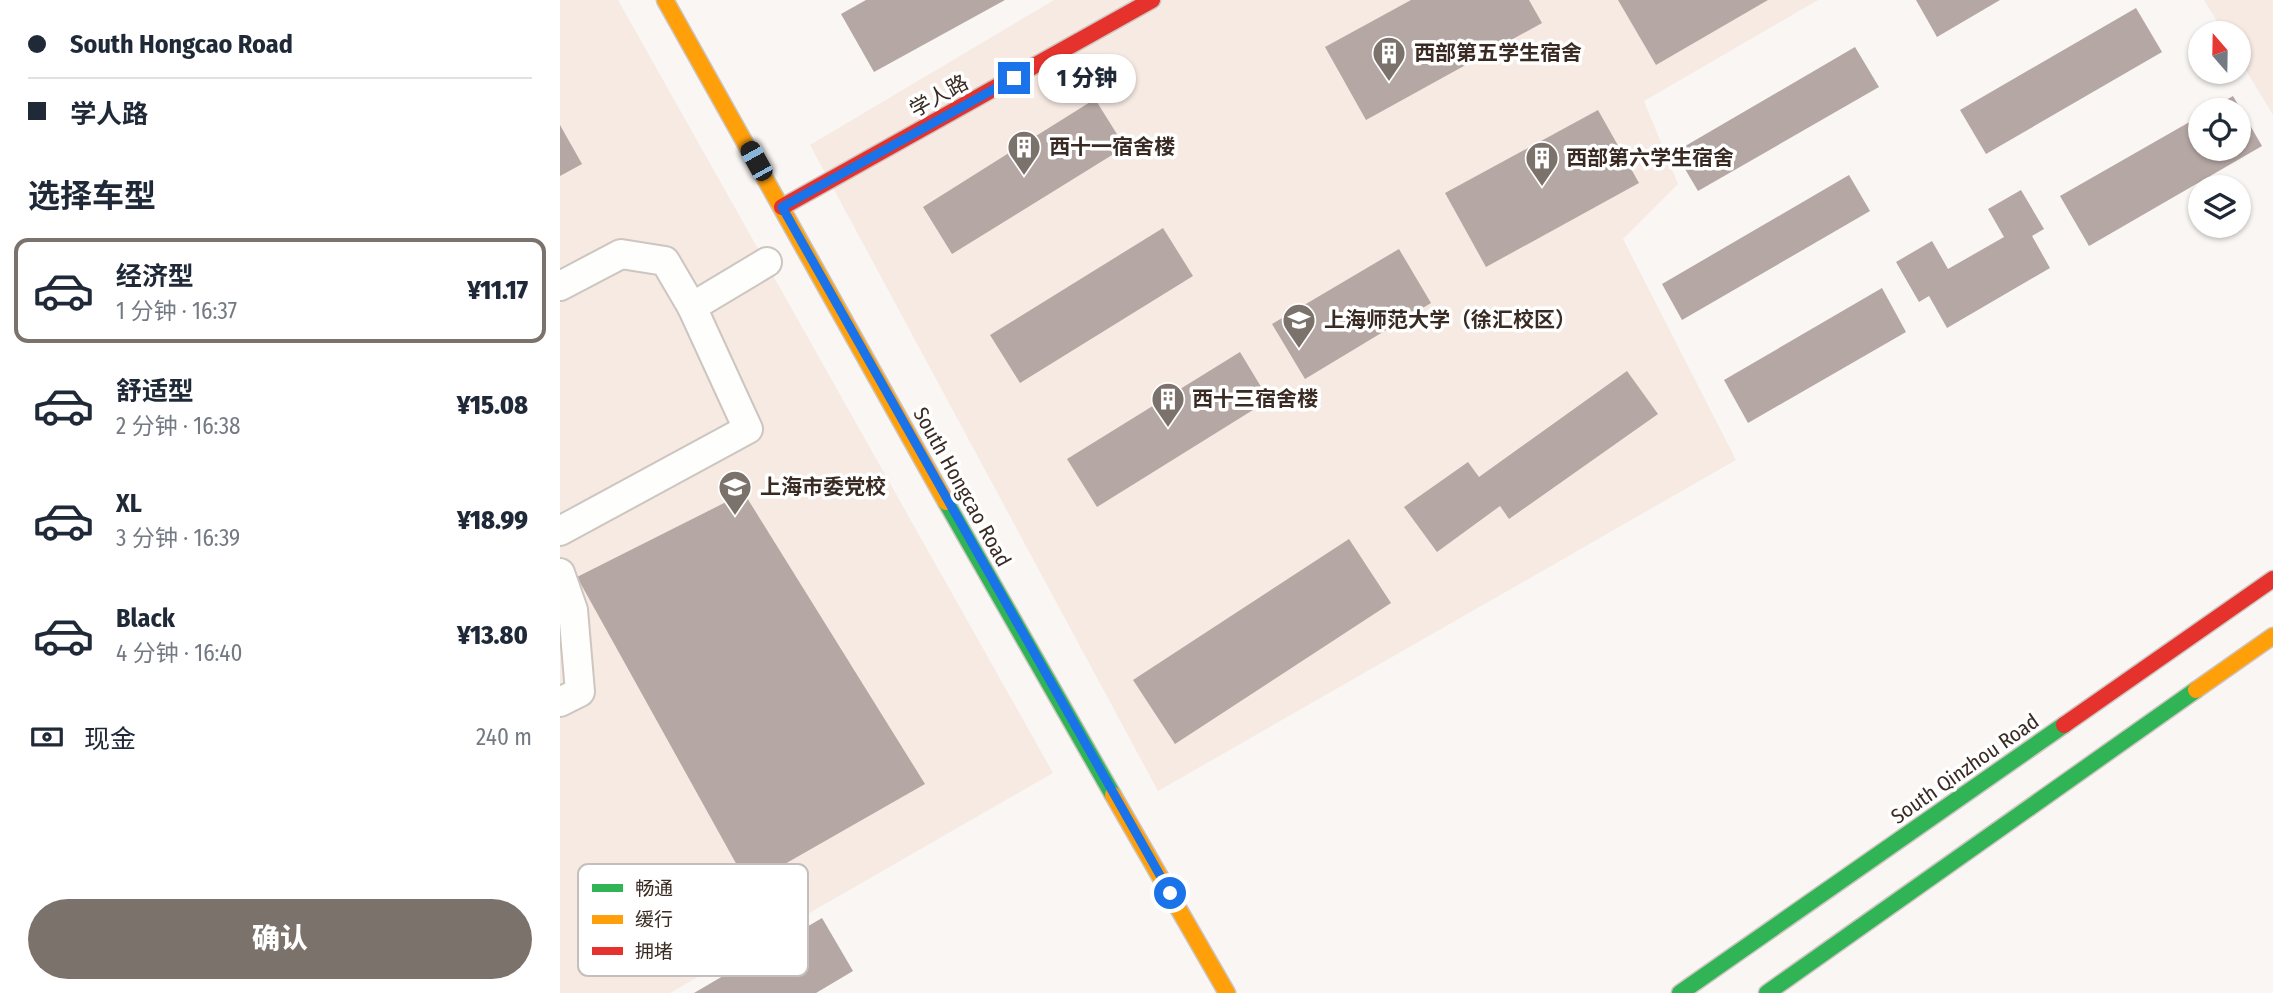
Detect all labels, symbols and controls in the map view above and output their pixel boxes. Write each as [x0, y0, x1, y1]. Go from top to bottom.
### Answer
north arrow [2188, 21, 2250, 84]
map controls [2188, 21, 2251, 238]
text: South Hongcao Road [70, 29, 293, 60]
building icon: 西部第五学生宿舍 [1370, 34, 1408, 83]
place label: 西部第五学生宿舍 [1414, 40, 1582, 66]
callout: 1 分钟 [1038, 54, 1136, 102]
route end [998, 62, 1030, 94]
text: 1 分钟 [1057, 64, 1117, 92]
street label: 学人路 [905, 69, 973, 123]
button: locate [2188, 98, 2251, 161]
text: 学人路 [70, 99, 148, 130]
building icon: 西十一宿舍楼 [1005, 128, 1043, 177]
place label: 西十一宿舍楼 [1049, 134, 1175, 160]
car [737, 138, 776, 184]
building icon: 西部第六学生宿舍 [1523, 139, 1561, 188]
place label: 西部第六学生宿舍 [1566, 145, 1734, 171]
button: layers [2188, 175, 2251, 238]
text: 选择车型 [28, 177, 156, 215]
icon: car [32, 259, 95, 322]
text: 经济型 [116, 261, 194, 292]
text: ¥11.17 [467, 275, 528, 306]
text: 1 分钟 · 16:37 [116, 297, 237, 325]
school or university icon: 上海师范大学（徐汇校区） [1280, 301, 1318, 350]
place label: 上海师范大学（徐汇校区） [1324, 307, 1576, 333]
icon: car [32, 374, 95, 437]
text: 舒适型 [116, 376, 194, 407]
building icon: 西十三宿舍楼 [1149, 380, 1187, 429]
place label: 西十三宿舍楼 [1192, 386, 1318, 412]
text: ¥15.08 [457, 390, 528, 421]
street label: South Hongcao Road [907, 403, 1017, 571]
text: 2 分钟 · 16:38 [116, 412, 241, 440]
school or university icon: 上海市委党校 [716, 468, 754, 517]
place label: 上海市委党校 [760, 474, 886, 500]
text: XL [116, 488, 142, 519]
icon: car [32, 489, 95, 552]
text: ¥18.99 [457, 505, 528, 536]
text: 3 分钟 · 16:39 [116, 524, 240, 552]
text: Black [116, 603, 175, 634]
icon: car [32, 604, 95, 667]
text: ¥13.80 [457, 620, 528, 651]
text: 4 分钟 · 16:40 [116, 639, 242, 667]
street label: South Qinzhou Road [1886, 708, 2044, 830]
icon: cash [28, 718, 66, 756]
text: 240 m [476, 723, 532, 751]
text: 现金 [84, 724, 136, 755]
legend [578, 864, 808, 976]
text: 畅通 [635, 877, 673, 900]
route start [1154, 877, 1186, 909]
button: 确认 [28, 899, 532, 979]
text: 缓行 [635, 908, 673, 931]
text: 拥堵 [635, 940, 673, 963]

